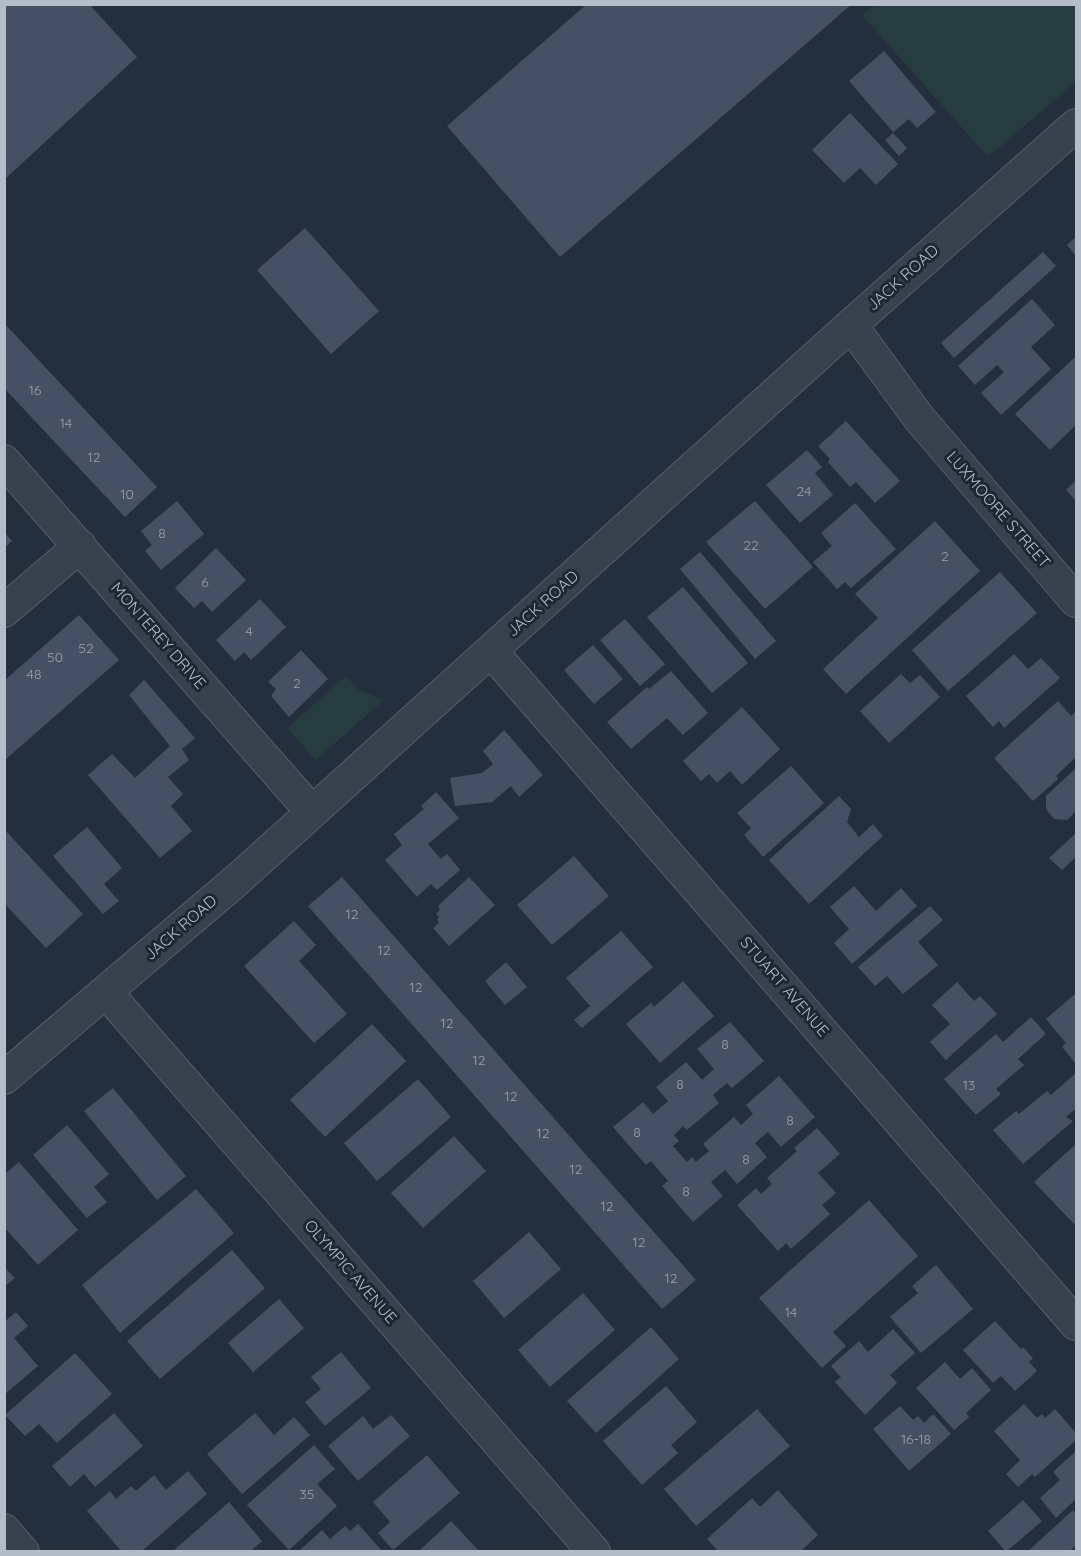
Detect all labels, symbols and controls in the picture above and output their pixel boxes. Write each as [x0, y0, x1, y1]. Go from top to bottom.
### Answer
street label: JACK ROAD [863, 241, 943, 315]
house number: 16 [29, 383, 41, 399]
house number: 14 [60, 416, 72, 432]
street label: LUXMOORE STREET [942, 448, 1054, 572]
house number: 12 [88, 450, 100, 466]
house number: 24 [797, 484, 811, 500]
house number: 10 [120, 487, 134, 503]
house number: 8 [158, 526, 166, 542]
house number: 22 [743, 538, 759, 554]
house number: 2 [941, 549, 949, 565]
street label: JACK ROAD [503, 567, 583, 641]
house number: 6 [201, 575, 209, 591]
street label: MONTEREY DRIVE [106, 579, 210, 693]
house number: 4 [245, 624, 253, 640]
house number: 52 [78, 641, 94, 657]
house number: 50 [47, 650, 63, 666]
house number: 48 [27, 667, 41, 683]
house number: 2 [293, 676, 301, 692]
street label: JACK ROAD [141, 891, 221, 965]
house number: 12 [346, 907, 358, 923]
street label: STUART AVENUE [736, 933, 832, 1041]
house number: 12 [378, 943, 390, 959]
house number: 12 [410, 980, 422, 996]
house number: 12 [441, 1016, 453, 1032]
house number: 8 [721, 1037, 729, 1053]
house number: 12 [473, 1053, 485, 1069]
house number: 8 [676, 1077, 684, 1093]
house number: 13 [963, 1078, 975, 1094]
house number: 12 [505, 1089, 517, 1105]
house number: 8 [786, 1113, 794, 1129]
house number: 8 [633, 1125, 641, 1141]
house number: 12 [537, 1126, 549, 1142]
house number: 8 [742, 1152, 750, 1168]
house number: 12 [570, 1162, 582, 1178]
house number: 8 [682, 1184, 690, 1200]
house number: 12 [601, 1199, 613, 1215]
street label: OLYMPIC AVENUE [300, 1216, 400, 1328]
house number: 12 [633, 1235, 645, 1251]
house number: 12 [665, 1271, 677, 1287]
house number: 14 [785, 1305, 797, 1321]
house number: 16-18 [901, 1432, 931, 1448]
house number: 35 [300, 1487, 314, 1503]

